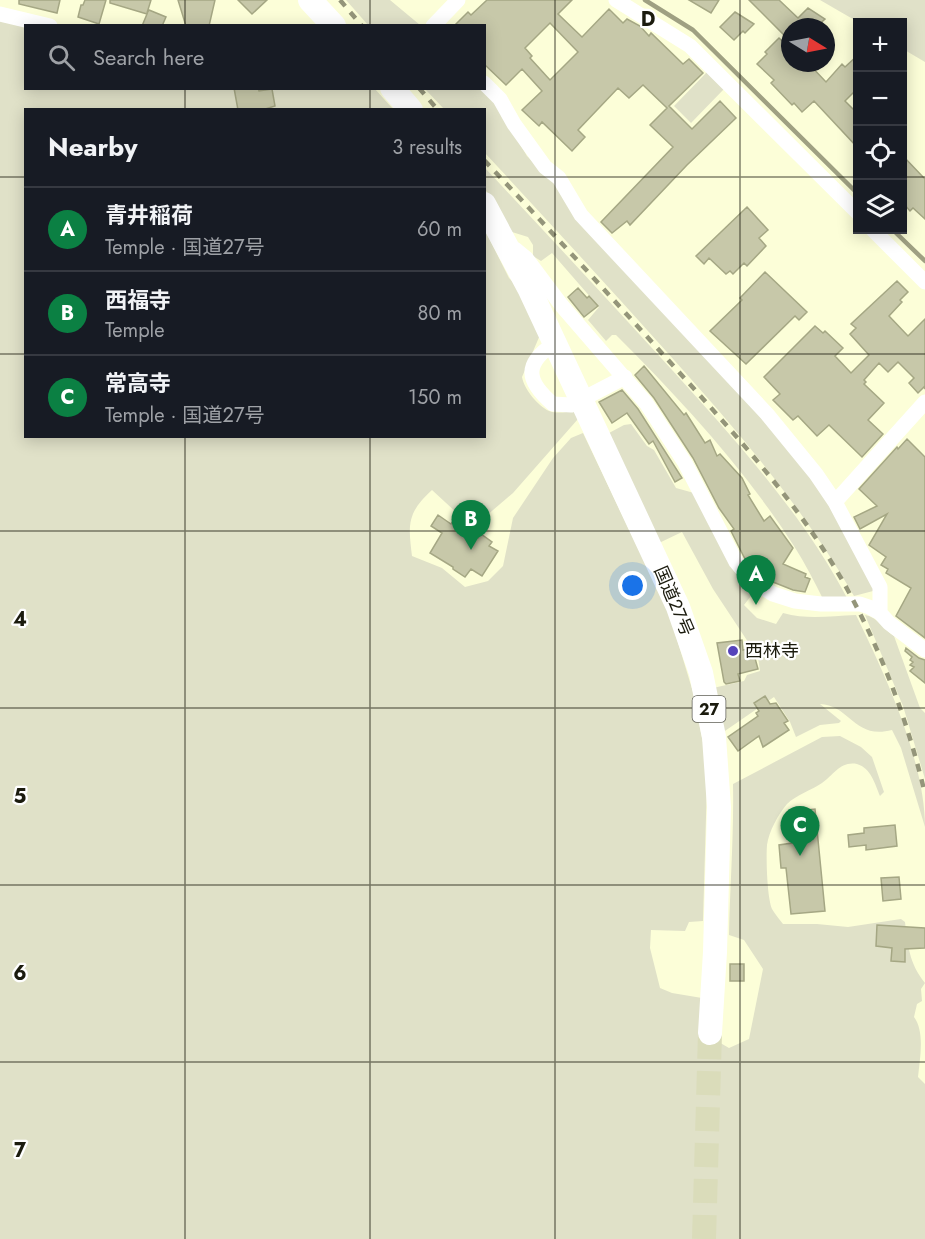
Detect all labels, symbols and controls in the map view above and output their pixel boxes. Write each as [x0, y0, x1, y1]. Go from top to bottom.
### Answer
text: D [641, 5, 655, 34]
north arrow [781, 18, 835, 72]
map controls [853, 18, 907, 234]
button: + [853, 18, 907, 72]
search box [24, 24, 486, 90]
icon: search [45, 41, 78, 74]
text: Search here [93, 41, 204, 73]
button: − [853, 72, 907, 126]
button: locate [853, 126, 907, 180]
text: Nearby [48, 128, 137, 166]
text: 3 results [392, 133, 462, 162]
button: layers [853, 180, 907, 234]
text: 青井稲荷 [105, 199, 193, 231]
text: A [60, 215, 75, 244]
text: 60 m [417, 215, 462, 244]
text: Temple · 国道27号 [105, 233, 264, 262]
text: 西福寺 [105, 284, 171, 316]
text: B [61, 299, 74, 328]
text: 80 m [417, 299, 462, 328]
text: Temple [105, 316, 165, 345]
text: 常高寺 [105, 367, 171, 399]
text: C [60, 383, 75, 412]
text: 150 m [408, 383, 462, 412]
text: Temple · 国道27号 [105, 401, 264, 430]
pin: B [452, 500, 490, 550]
pin: A [736, 556, 776, 605]
street label: 国道27号 [648, 562, 700, 640]
your location [618, 571, 647, 600]
text: 4 [13, 605, 27, 634]
place label: 西林寺 [745, 638, 799, 664]
marker: 西林寺 [726, 644, 740, 658]
road number: 27 [692, 696, 726, 722]
text: 5 [14, 782, 27, 811]
pin: C [780, 806, 820, 856]
text: 6 [13, 959, 27, 988]
text: 7 [14, 1136, 27, 1165]

